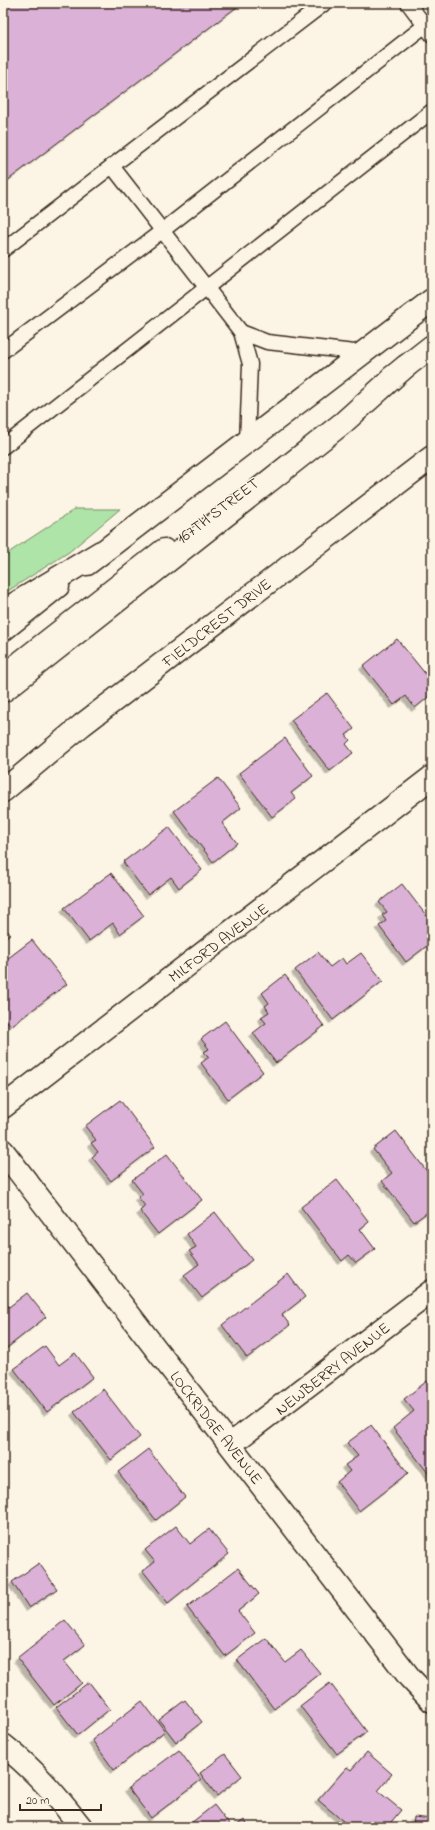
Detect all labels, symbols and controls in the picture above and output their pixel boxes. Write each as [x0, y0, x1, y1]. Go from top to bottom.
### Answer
street label: 167TH STREET [172, 473, 265, 551]
street label: FIELDCREST DRIVE [157, 573, 277, 675]
street label: MILFORD AVENUE [164, 898, 274, 989]
street label: NEWBERRY AVENUE [271, 1317, 396, 1422]
street label: LOCKRIDGE AVENUE [163, 1366, 268, 1490]
scale bar [20, 1786, 101, 1812]
text: 20 m [26, 1792, 49, 1810]

